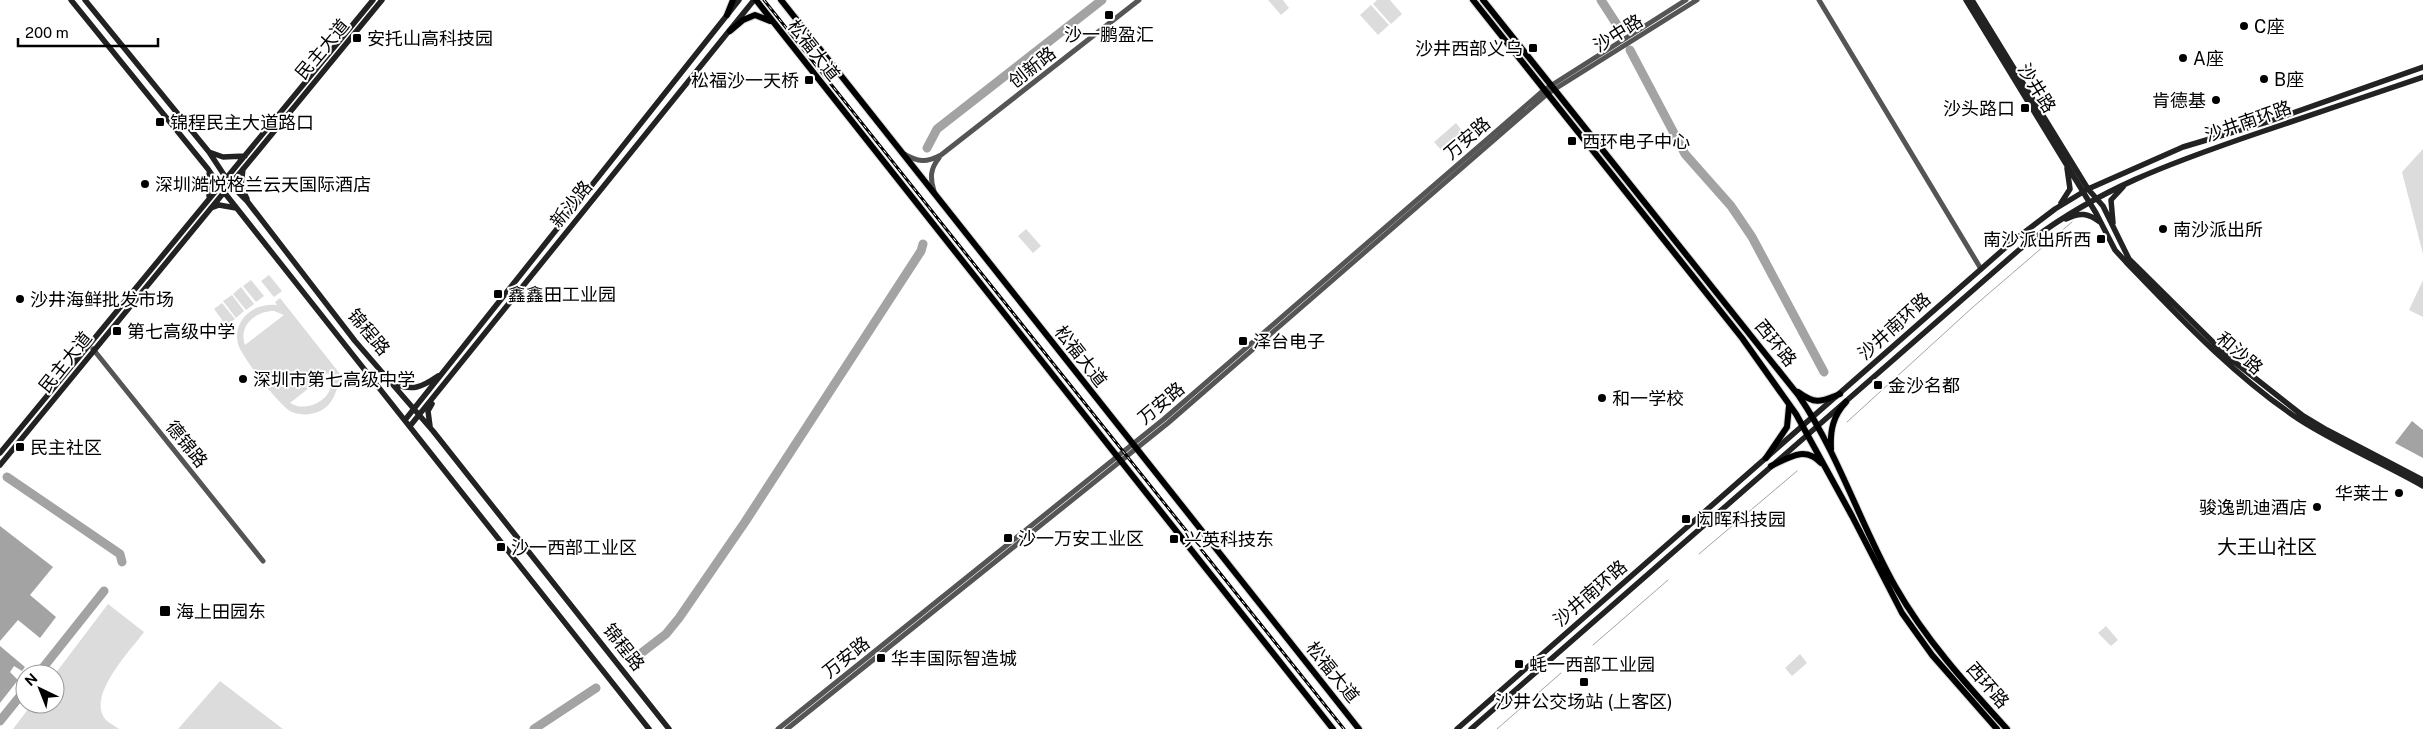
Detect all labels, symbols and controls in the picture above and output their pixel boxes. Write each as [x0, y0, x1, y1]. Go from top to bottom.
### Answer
marker: 沙一鹏盈汇 [1103, 9, 1115, 21]
street label: 沙中路 [1590, 10, 1646, 56]
scale bar [18, 15, 158, 47]
street label: 民主大道 [291, 15, 353, 83]
street label: 松福大道 [784, 15, 844, 85]
place label: C座 [2254, 16, 2284, 37]
marker: C座 [2238, 20, 2250, 32]
text: 200 m [25, 24, 69, 41]
place label: 沙一鹏盈汇 [1064, 24, 1154, 45]
place label: 安托山高科技园 [367, 28, 493, 49]
marker: 安托山高科技园 [351, 32, 363, 44]
place label: 沙井西部义乌 [1415, 38, 1523, 59]
street label: 创新路 [1004, 42, 1060, 92]
marker: 沙井西部义乌 [1527, 42, 1539, 54]
place label: A座 [2193, 48, 2224, 69]
marker: A座 [2177, 52, 2189, 64]
street label: 沙井路 [2014, 60, 2060, 116]
place label: B座 [2274, 69, 2304, 90]
place label: 松福沙一天桥 [691, 70, 799, 91]
marker: B座 [2258, 73, 2270, 85]
marker: 松福沙一天桥 [803, 74, 815, 86]
place label: 肯德基 [2152, 90, 2206, 111]
marker: 肯德基 [2210, 94, 2222, 106]
street label: 沙井南环路 [2202, 96, 2294, 146]
place label: 沙头路口 [1943, 98, 2015, 119]
marker: 沙头路口 [2019, 102, 2031, 114]
place label: 锦程民主大道路口 [170, 112, 314, 133]
street label: 万安路 [1440, 112, 1494, 164]
marker: 锦程民主大道路口 [154, 116, 166, 128]
place label: 西环电子中心 [1582, 131, 1690, 152]
marker: 西环电子中心 [1566, 135, 1578, 147]
place label: 深圳澔悦格兰云天国际酒店 [155, 174, 371, 195]
street label: 新沙路 [546, 176, 596, 232]
marker: 深圳澔悦格兰云天国际酒店 [139, 178, 151, 190]
place label: 南沙派出所 [2173, 219, 2263, 240]
marker: 南沙派出所 [2157, 223, 2169, 235]
place label: 南沙派出所西 [1983, 229, 2091, 250]
marker: 南沙派出所西 [2095, 233, 2107, 245]
place label: 鑫鑫田工业园 [508, 284, 616, 305]
marker: 鑫鑫田工业园 [492, 288, 504, 300]
street label: 沙井南环路 [1854, 288, 1934, 364]
place label: 沙井海鲜批发市场 [30, 289, 174, 310]
marker: 沙井海鲜批发市场 [14, 293, 26, 305]
street label: 锦程路 [344, 305, 394, 359]
street label: 西环路 [1751, 315, 1801, 371]
place label: 第七高级中学 [127, 321, 235, 342]
street label: 松福大道 [1051, 321, 1111, 391]
marker: 第七高级中学 [111, 325, 123, 337]
street label: 民主大道 [34, 327, 96, 397]
street label: 和沙路 [2213, 327, 2267, 379]
place label: 泽台电子 [1253, 331, 1325, 352]
marker: 泽台电子 [1237, 335, 1249, 347]
place label: 深圳市第七高级中学 [253, 369, 415, 390]
marker: 深圳市第七高级中学 [237, 373, 249, 385]
place label: 金沙名都 [1888, 375, 1960, 396]
street label: 万安路 [1134, 378, 1188, 428]
marker: 金沙名都 [1872, 379, 1884, 391]
place label: 和一学校 [1612, 388, 1684, 409]
marker: 和一学校 [1596, 392, 1608, 404]
street label: 德锦路 [162, 416, 212, 472]
place label: 民主社区 [30, 437, 102, 458]
marker: 民主社区 [14, 441, 26, 453]
place label: 华莱士 [2335, 483, 2389, 504]
marker: 华莱士 [2393, 487, 2405, 499]
place label: 骏逸凯迪酒店 [2199, 497, 2307, 518]
marker: 骏逸凯迪酒店 [2311, 501, 2323, 513]
place label: 闳晖科技园 [1696, 509, 1786, 530]
marker: 闳晖科技园 [1680, 513, 1692, 525]
place label: 沙一万安工业区 [1018, 528, 1144, 549]
place label: 兴英科技东 [1184, 529, 1274, 550]
marker: 沙一万安工业区 [1002, 532, 1014, 544]
marker: 兴英科技东 [1168, 533, 1180, 545]
district label: 大王山社区 [2217, 535, 2317, 559]
place label: 沙一西部工业区 [511, 537, 637, 558]
marker: 沙一西部工业区 [495, 541, 507, 553]
street label: 沙井南环路 [1549, 556, 1631, 630]
place label: 海上田园东 [176, 601, 266, 622]
marker: 海上田园东 [158, 604, 172, 618]
street label: 锦程路 [599, 619, 649, 675]
street label: 万安路 [818, 632, 874, 682]
street label: 松福大道 [1302, 637, 1364, 707]
place label: 华丰国际智造城 [891, 648, 1017, 669]
marker: 华丰国际智造城 [875, 652, 887, 664]
place label: 蚝一西部工业园 [1529, 654, 1655, 675]
marker: 蚝一西部工业园 [1513, 658, 1525, 670]
street label: 西环路 [1962, 658, 2014, 712]
north arrow [15, 664, 65, 714]
text: N [22, 670, 41, 689]
marker: 沙井公交场站 (上客区) [1578, 676, 1590, 688]
place label: 沙井公交场站 (上客区) [1495, 691, 1673, 712]

